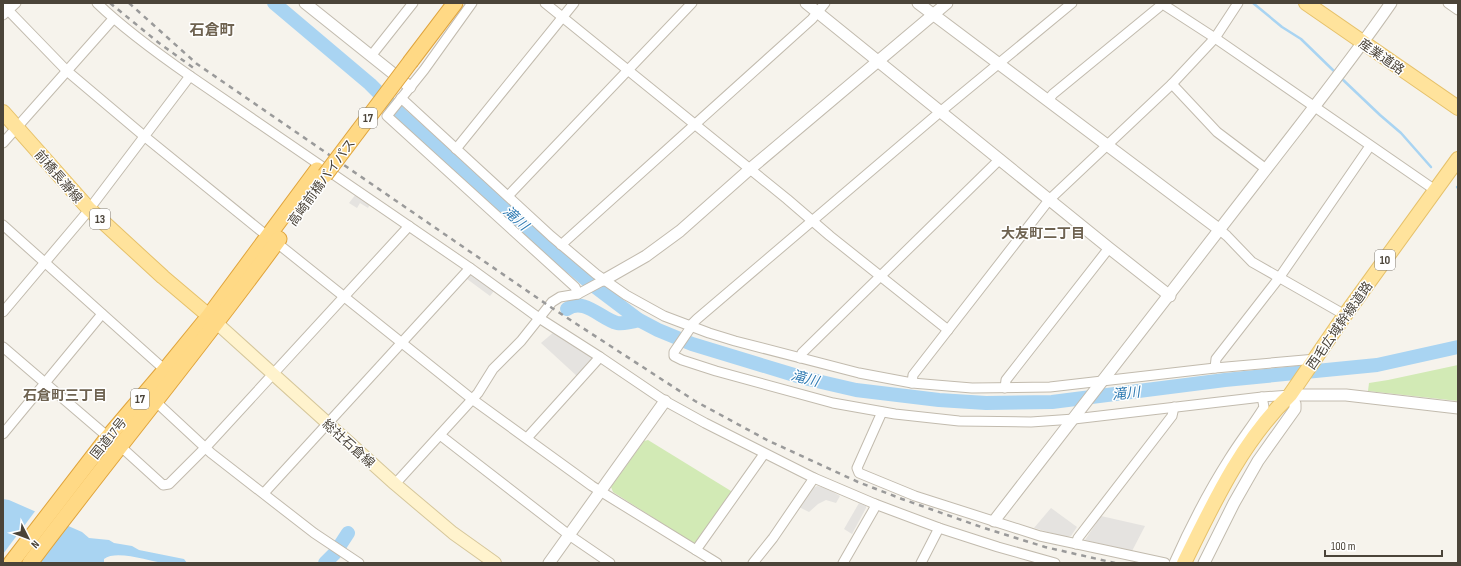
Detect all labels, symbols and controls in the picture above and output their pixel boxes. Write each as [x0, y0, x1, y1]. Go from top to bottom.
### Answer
district label: 石倉町 [189, 21, 235, 40]
street label: 産業道路 [1356, 35, 1407, 78]
road number: 17 [359, 108, 377, 128]
street label: 高崎前橋バイパス [285, 136, 359, 229]
street label: 前橋長瀞線 [31, 147, 86, 206]
water label: 滝川 [500, 203, 533, 235]
road number: 13 [90, 209, 110, 229]
district label: 大友町二丁目 [1001, 225, 1085, 242]
road number: 10 [1375, 250, 1395, 270]
street label: 西毛広域幹線道路 [1303, 278, 1376, 373]
water label: 滝川 [789, 367, 823, 391]
water label: 滝川 [1111, 383, 1143, 403]
district label: 石倉町三丁目 [23, 387, 107, 404]
road number: 17 [131, 389, 149, 409]
street label: 国道17号 [87, 415, 130, 463]
street label: 総社石倉線 [319, 416, 378, 471]
north arrow [8, 518, 48, 558]
scale bar [1325, 532, 1442, 558]
text: N [28, 538, 42, 551]
text: 100 m [1331, 539, 1356, 554]

